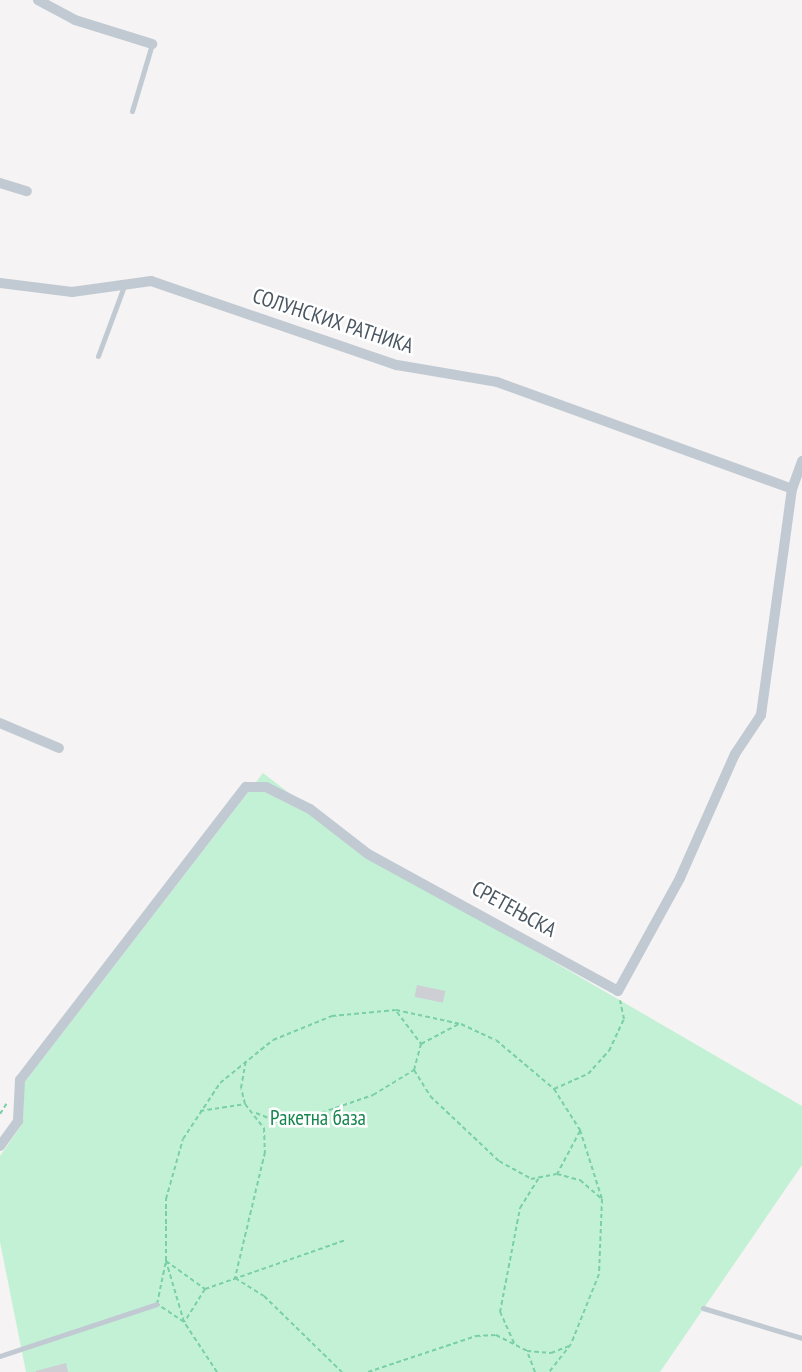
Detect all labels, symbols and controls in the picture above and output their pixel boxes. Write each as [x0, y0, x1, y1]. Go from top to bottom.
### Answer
street label: СОЛУНСКИХ РАТНИКА [249, 283, 417, 359]
street label: СРЕТЕЊСКА [467, 876, 561, 942]
park label: Ракетна база [270, 1105, 366, 1131]

